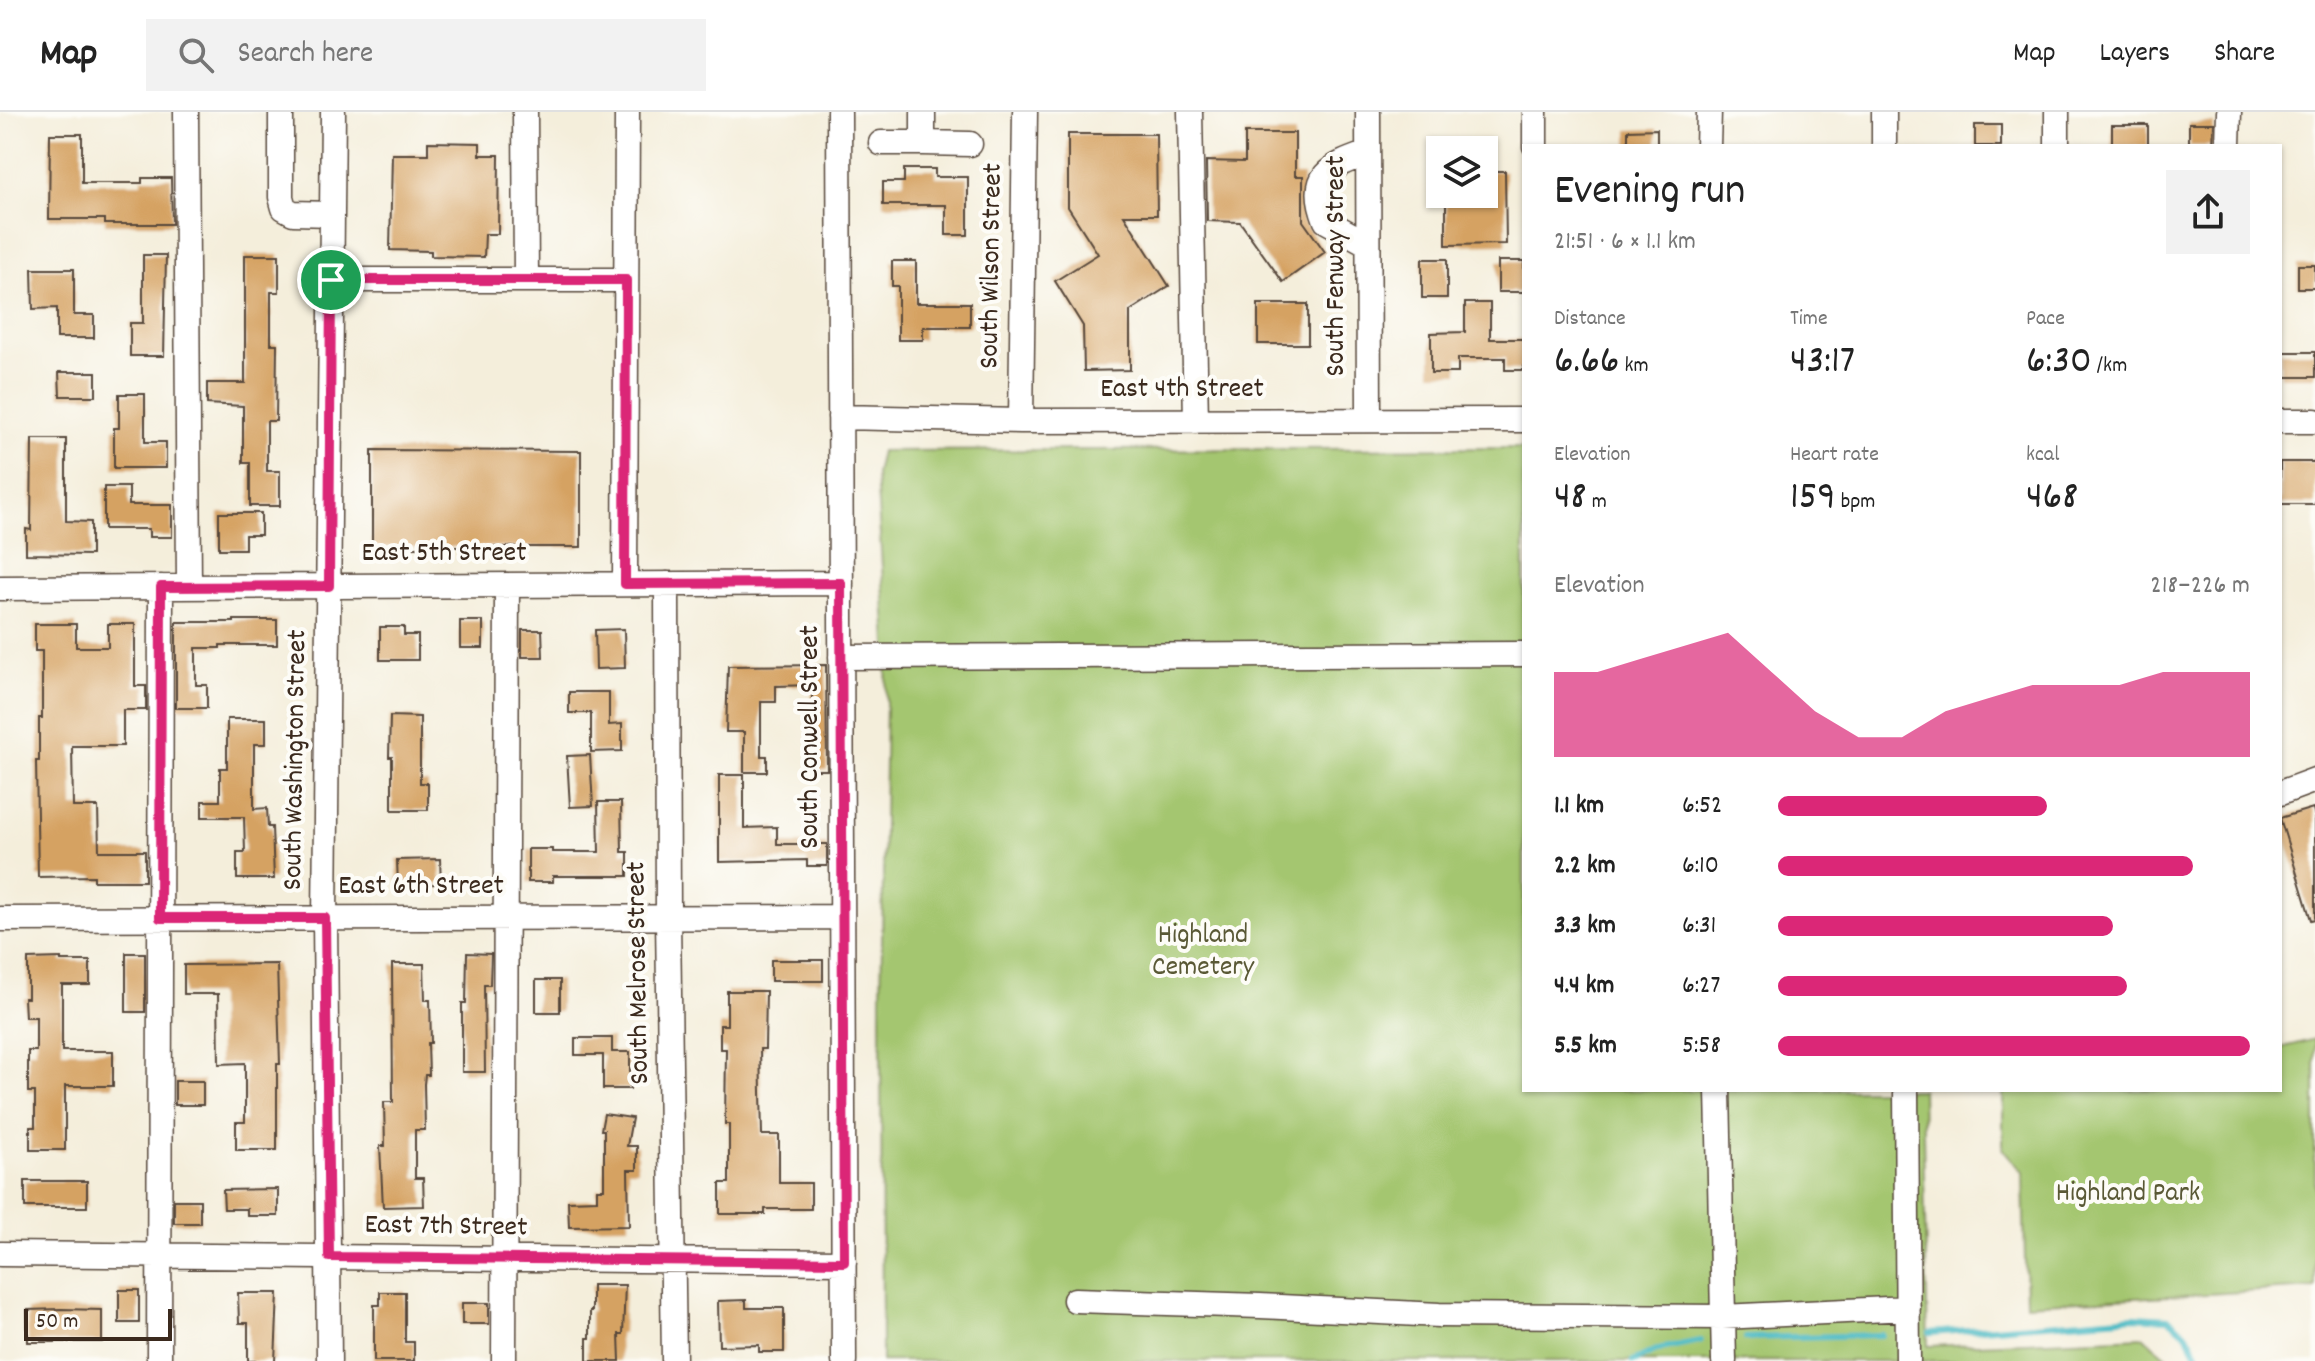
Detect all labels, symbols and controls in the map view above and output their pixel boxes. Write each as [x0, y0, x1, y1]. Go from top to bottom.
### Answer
search box [146, 19, 706, 91]
text: Map [40, 28, 98, 83]
icon: search [174, 33, 218, 77]
text: Search here [238, 34, 373, 77]
text: Map [2013, 35, 2056, 75]
text: Layers [2100, 35, 2170, 75]
text: Share [2214, 35, 2275, 75]
map controls [1426, 136, 1498, 208]
button: layers [1426, 136, 1498, 208]
street label: South Fenway Street [1318, 155, 1358, 377]
text: Evening run [1554, 162, 1745, 225]
street label: South Wilson Street [971, 163, 1015, 369]
button: share [2166, 170, 2250, 254]
text: 21:51 · 6 × 1.1 km [1554, 224, 1696, 261]
pin [297, 246, 365, 314]
icon: arrive [309, 258, 353, 302]
text: Distance [1554, 304, 1626, 335]
text: Time [1790, 304, 1828, 335]
text: Pace [2026, 304, 2065, 335]
text: 6.66 [1554, 335, 1619, 392]
text: 43:17 [1790, 335, 1855, 392]
text: 6:30 [2026, 335, 2092, 392]
text: km [1619, 351, 1649, 382]
text: /km [2092, 351, 2127, 382]
street label: East 4th Street [1100, 371, 1264, 411]
text: Elevation [1554, 440, 1631, 471]
text: Heart rate [1790, 440, 1879, 471]
text: kcal [2026, 440, 2059, 471]
text: 48 [1554, 471, 1587, 528]
text: 159 [1790, 471, 1836, 528]
text: 468 [2026, 471, 2078, 528]
text: m [1587, 487, 1607, 518]
text: bpm [1836, 487, 1875, 518]
street label: East 5th Street [362, 535, 526, 575]
text: Elevation [1554, 568, 1644, 605]
text: 218–226 m [2150, 568, 2250, 605]
street label: South Conwell Street [792, 625, 832, 849]
street label: South Washington Street [275, 629, 319, 891]
text: 1.1 km [1554, 788, 1604, 825]
text: 6:52 [1682, 788, 1722, 825]
text: 2.2 km [1554, 848, 1616, 885]
text: 6:10 [1682, 848, 1719, 885]
street label: South Melrose Street [618, 861, 662, 1085]
street label: East 6th Street [338, 868, 504, 908]
text: 3.3 km [1554, 908, 1616, 945]
text: 6:31 [1682, 908, 1716, 945]
park label: Highland Cemetery [1152, 917, 1255, 989]
text: 4.4 km [1554, 968, 1614, 1005]
text: 6:27 [1682, 968, 1720, 1005]
text: 5.5 km [1554, 1028, 1617, 1065]
text: 5:58 [1682, 1028, 1721, 1065]
park label: Highland Park [2056, 1175, 2200, 1215]
street label: East 7th Street [364, 1207, 528, 1249]
scale bar [24, 1305, 172, 1341]
text: 50 m [36, 1307, 78, 1338]

